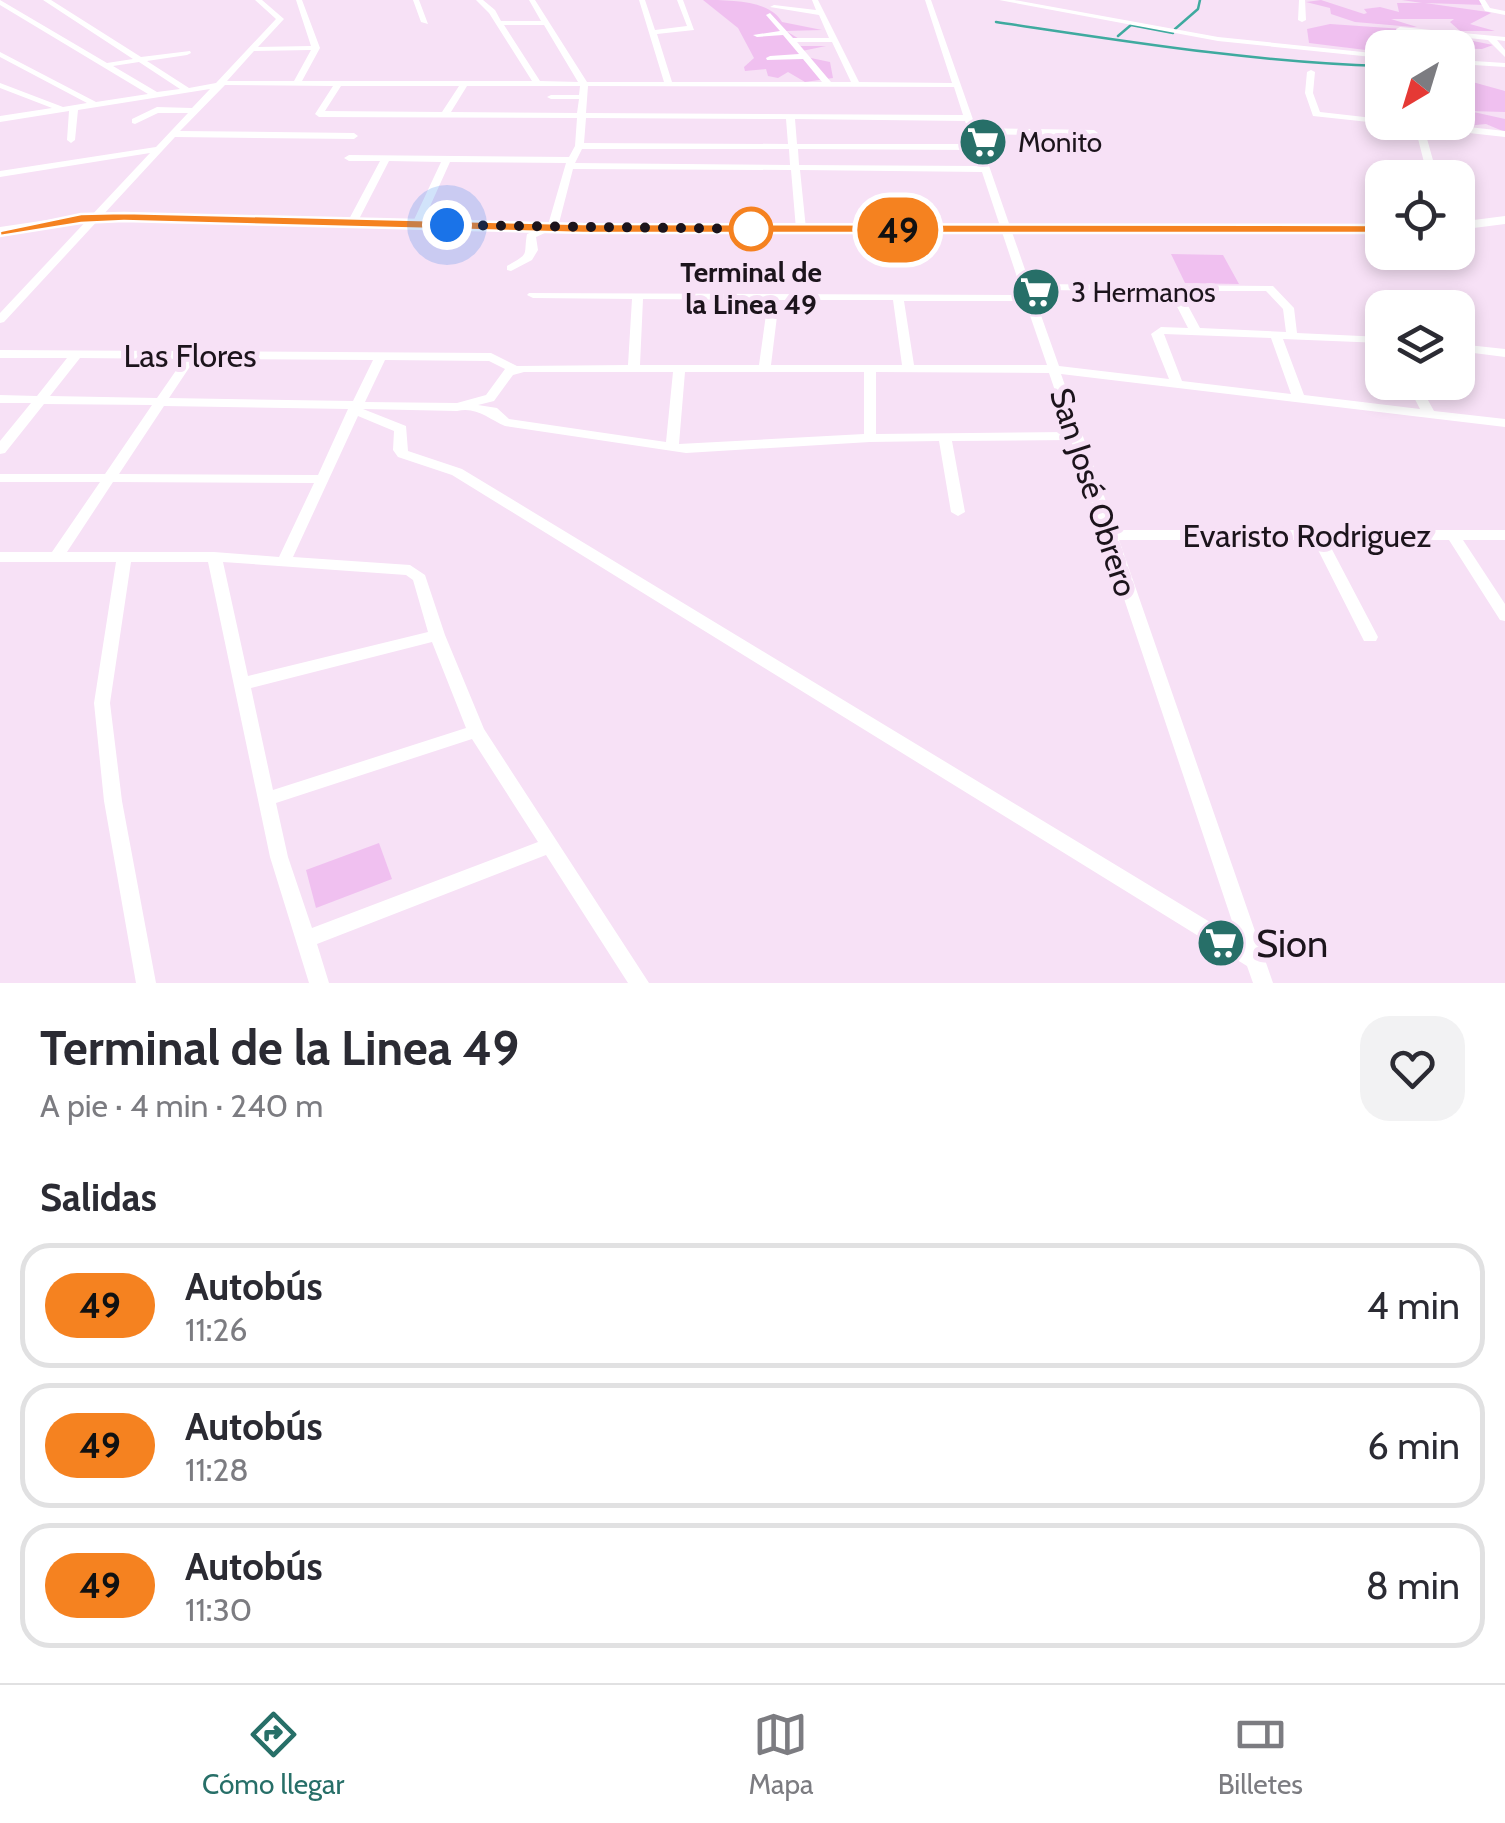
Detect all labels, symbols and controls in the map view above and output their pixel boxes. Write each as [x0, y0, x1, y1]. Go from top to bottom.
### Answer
north arrow [1365, 30, 1475, 140]
map controls [1365, 30, 1475, 400]
supermarket icon: Monito [957, 116, 1009, 168]
place label: Monito [1018, 125, 1102, 159]
button: locate [1365, 160, 1475, 270]
line badge: 49 [853, 198, 943, 262]
your location [422, 200, 472, 250]
marker: Terminal de la Linea 49 [730, 208, 772, 250]
text: 49 [877, 209, 919, 252]
place label: Terminal de la Linea 49 [680, 255, 822, 321]
supermarket icon: 3 Hermanos [1010, 266, 1062, 318]
place label: 3 Hermanos [1071, 275, 1216, 309]
button: layers [1365, 290, 1475, 400]
street label: Las Flores [124, 336, 256, 375]
street label: San José Obrero [1042, 383, 1146, 601]
street label: Evaristo Rodriguez [1183, 516, 1431, 555]
supermarket icon: Sion [1195, 917, 1247, 969]
place label: Sion [1256, 920, 1328, 967]
button: heart [1360, 1016, 1465, 1121]
text: Terminal de la Linea 49 [40, 1019, 519, 1077]
text: A pie · 4 min · 240 m [40, 1086, 323, 1125]
text: Salidas [40, 1174, 157, 1221]
text: Autobús [185, 1263, 323, 1310]
text: 4 min [1367, 1282, 1460, 1329]
text: 49 [79, 1284, 121, 1327]
text: 11:26 [185, 1310, 247, 1349]
text: Autobús [185, 1403, 323, 1450]
text: 6 min [1367, 1422, 1460, 1469]
text: 49 [79, 1424, 121, 1467]
text: 11:28 [185, 1450, 249, 1489]
text: Autobús [185, 1543, 323, 1590]
text: 8 min [1366, 1562, 1460, 1609]
text: 49 [79, 1564, 121, 1607]
text: 11:30 [185, 1590, 252, 1629]
tab: Cómo llegar [202, 1707, 344, 1801]
tab: Mapa [748, 1707, 814, 1801]
tab: Billetes [1218, 1707, 1303, 1801]

